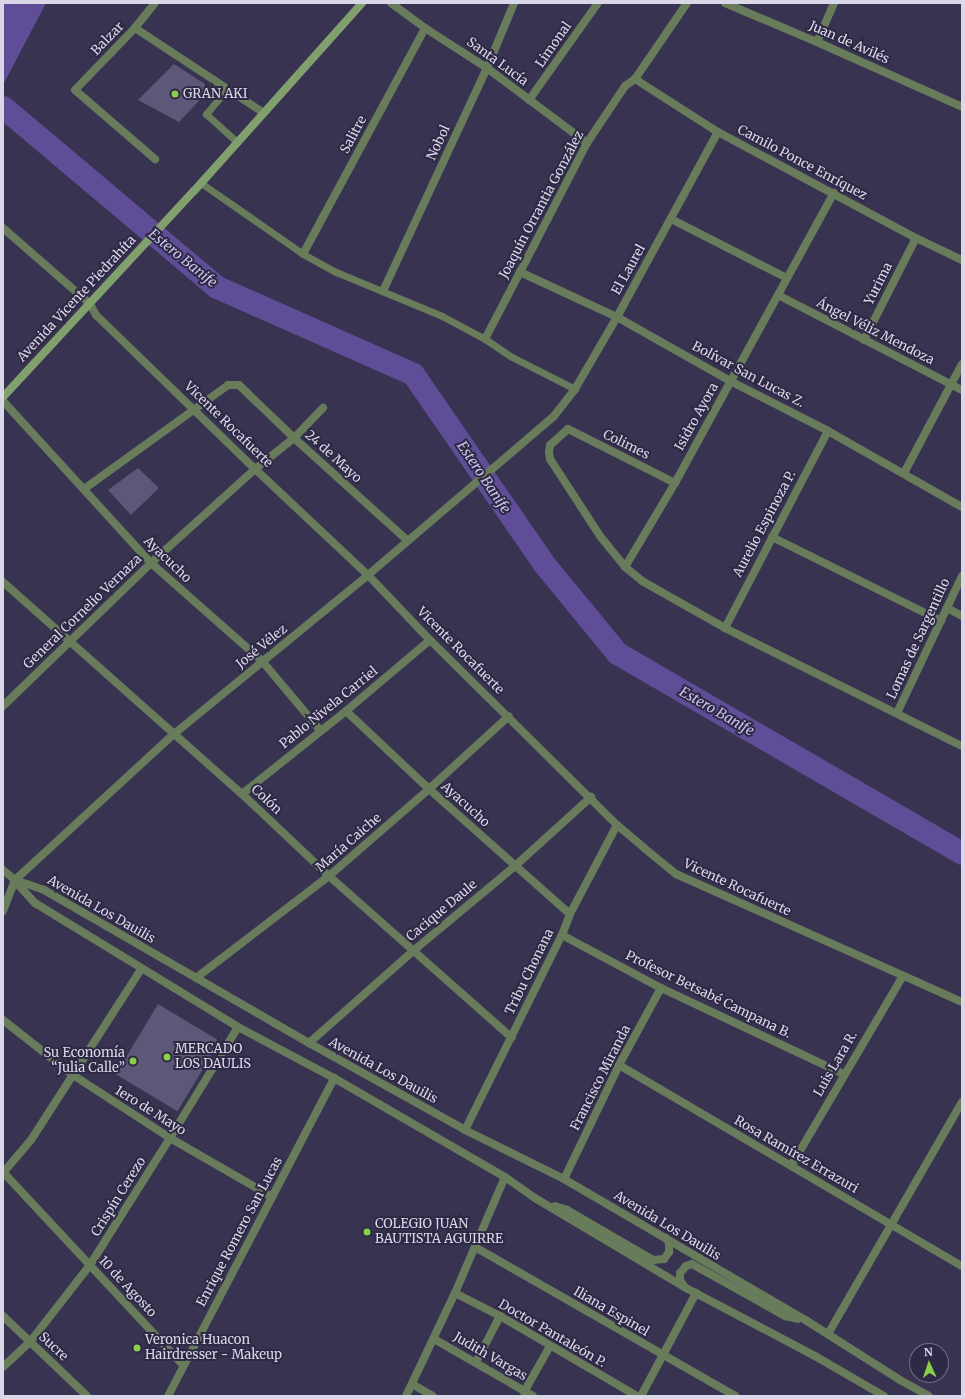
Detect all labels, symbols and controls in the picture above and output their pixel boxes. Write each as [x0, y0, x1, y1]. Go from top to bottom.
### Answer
street label: Juan de Avilés [806, 18, 892, 68]
street label: Balzar [88, 19, 128, 59]
street label: Limonal [533, 19, 575, 71]
street label: Santa Lucía [463, 34, 531, 90]
place label: GRAN AKI [183, 86, 248, 102]
marker: GRAN AKI [170, 89, 180, 99]
street label: Salitre [338, 113, 370, 157]
street label: Camilo Ponce Enríquez [735, 122, 869, 204]
street label: Nobol [424, 123, 454, 163]
street label: Joaquín Orrantia González [496, 129, 588, 281]
water label: Estero Banife [145, 225, 221, 291]
street label: Avenida Vicente Piedrahíta [14, 233, 140, 365]
street label: El Laurel [609, 242, 649, 298]
street label: Yurima [862, 260, 896, 308]
street label: Ángel Véliz Mendoza [813, 295, 937, 369]
street label: Bolívar San Lucas Z. [689, 339, 807, 411]
street label: Vicente Rocafuerte [181, 379, 275, 471]
street label: Isidro Ayora [672, 380, 722, 454]
street label: 24 de Mayo [301, 427, 365, 487]
street label: Colimes [600, 427, 652, 463]
water label: Estero Banife [454, 438, 514, 516]
street label: Aurelio Espinoza P. [730, 468, 800, 580]
street label: Ayacucho [140, 534, 194, 586]
street label: General Cornelio Vernaza [21, 551, 145, 673]
street label: Lomas de Sargentillo [884, 576, 954, 702]
street label: Vicente Rocafuerte [413, 604, 507, 698]
street label: José Vélez [233, 622, 291, 672]
street label: Pablo Nivela Carriel [277, 664, 381, 752]
water label: Estero Banife [677, 683, 757, 739]
street label: Ayacucho [438, 779, 492, 831]
street label: Colón [248, 782, 284, 818]
street label: María Caiche [313, 810, 385, 876]
street label: Vicente Rocafuerte [681, 856, 793, 920]
street label: Avenida Los Dauilis [44, 873, 158, 947]
street label: Cacique Daule [403, 877, 481, 945]
street label: Tribu Chonana [502, 926, 558, 1018]
street label: Profesor Betsabé Campana B. [623, 948, 793, 1042]
street label: Francisco Miranda [568, 1023, 634, 1133]
street label: Luis Lara R. [811, 1028, 861, 1100]
street label: Avenida Los Dauilis [326, 1035, 440, 1107]
place label: MERCADO LOS DAULIS [175, 1042, 251, 1073]
place label: Su Economía “Julia Calle” [44, 1046, 125, 1077]
marker: MERCADO LOS DAULIS [162, 1052, 172, 1062]
marker: Su Economía “Julia Calle” [128, 1056, 138, 1066]
street label: 1ero de Mayo [112, 1083, 188, 1139]
street label: Rosa Ramírez Errazuri [731, 1113, 861, 1197]
street label: Crispín Cerezo [88, 1154, 150, 1240]
street label: Enrique Romero San Lucas [194, 1154, 286, 1310]
street label: Avenida Los Dauilis [611, 1188, 723, 1264]
place label: COLEGIO JUAN BAUTISTA AGUIRRE [375, 1217, 503, 1248]
marker: COLEGIO JUAN BAUTISTA AGUIRRE [362, 1227, 372, 1237]
street label: 10 de Agosto [95, 1253, 159, 1321]
street label: Iliana Espinel [570, 1284, 652, 1340]
street label: Doctor Pantaleón P. [495, 1297, 609, 1371]
street label: Sucre [35, 1330, 71, 1364]
street label: Judith Vargas [450, 1330, 530, 1384]
place label: Veronica Huacon Hairdresser - Makeup [145, 1333, 282, 1364]
marker: Veronica Huacon Hairdresser - Makeup [132, 1343, 142, 1353]
north arrow [909, 1343, 949, 1383]
text: N [924, 1345, 933, 1359]

